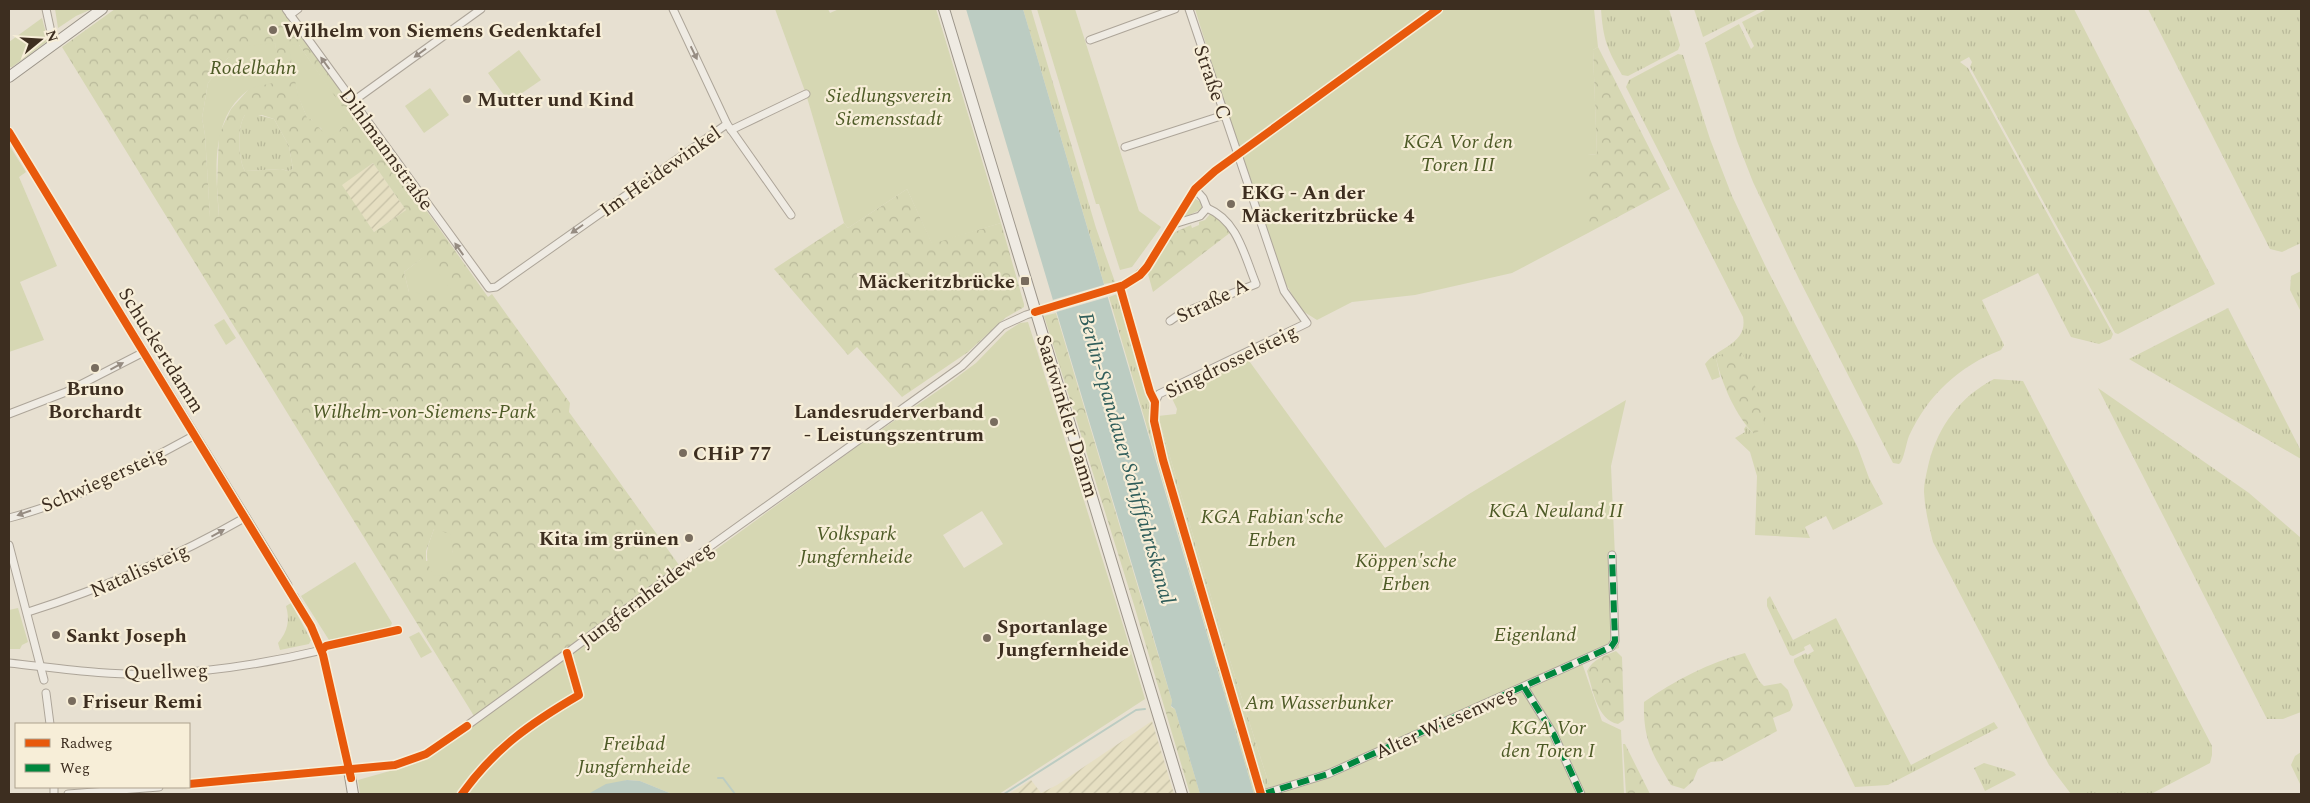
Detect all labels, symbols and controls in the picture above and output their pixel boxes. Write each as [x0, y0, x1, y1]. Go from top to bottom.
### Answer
north arrow [15, 15, 65, 65]
place label: Wilhelm von Siemens Gedenktafel [283, 16, 601, 46]
marker: Wilhelm von Siemens Gedenktafel [267, 24, 279, 36]
text: N [40, 27, 64, 45]
street label: Straße C [1185, 41, 1239, 124]
one-way arrow [690, 46, 698, 60]
one-way arrow [413, 48, 427, 58]
park label: Rodelbahn [209, 53, 297, 83]
one-way arrow [319, 57, 330, 70]
park label: Siedlungsverein Siemensstadt [826, 81, 952, 134]
street label: Dihlmannstraße [331, 82, 441, 217]
place label: Mutter und Kind [477, 85, 635, 115]
marker: Mutter und Kind [461, 93, 473, 105]
street label: Im Heidewinkel [594, 119, 727, 225]
park label: KGA Vor den Toren III [1403, 127, 1514, 180]
place label: EKG - An der Mäckeritzbrücke 4 [1241, 178, 1414, 231]
marker: EKG - An der Mäckeritzbrücke 4 [1225, 198, 1237, 210]
one-way arrow [570, 224, 584, 234]
one-way arrow [454, 242, 464, 256]
place label: Mäckeritzbrücke [858, 267, 1015, 297]
street label: Straße A [1171, 270, 1254, 331]
marker: Mäckeritzbrücke [1019, 275, 1031, 287]
street label: Schuckertdamm [110, 282, 212, 419]
water label: Berlin-Spandauer Schifffahrtskanal [1069, 309, 1183, 608]
street label: Singdrosselsteig [1160, 317, 1303, 407]
street label: Saatwinkler Damm [1028, 331, 1106, 502]
marker: Bruno Borchardt [89, 362, 101, 374]
one-way arrow [110, 362, 124, 370]
place label: Bruno Borchardt [48, 374, 142, 427]
park label: Wilhelm-von-Siemens-Park [312, 397, 537, 427]
place label: Landesruderverband - Leistungszentrum [794, 397, 984, 450]
marker: Landesruderverband - Leistungszentrum [988, 416, 1000, 428]
street label: Schwiegersteig [36, 439, 171, 521]
place label: CHiP 77 [693, 439, 772, 469]
marker: CHiP 77 [677, 447, 689, 459]
park label: KGA Neuland II [1488, 496, 1624, 526]
park label: KGA Fabian'sche Erben [1201, 502, 1344, 555]
one-way arrow [16, 510, 31, 518]
park label: Volkspark Jungfernheide [797, 519, 913, 572]
place label: Kita im grünen [539, 524, 679, 554]
one-way arrow [210, 529, 225, 537]
marker: Kita im grünen [683, 532, 695, 544]
street label: Jungfernheideweg [573, 534, 720, 655]
street label: Natalissteig [85, 536, 194, 606]
park label: Köppen'sche Erben [1355, 546, 1457, 599]
place label: Sportanlage Jungfernheide [997, 612, 1129, 665]
park label: Eigenland [1494, 620, 1576, 650]
place label: Sankt Joseph [66, 621, 187, 651]
marker: Sankt Joseph [50, 629, 62, 641]
marker: Sportanlage Jungfernheide [981, 632, 993, 644]
street label: Quellweg [123, 656, 209, 688]
street label: Alter Wiesenweg [1370, 678, 1521, 767]
place label: Friseur Remi [82, 687, 202, 717]
park label: Am Wasserbunker [1244, 688, 1394, 718]
marker: Friseur Remi [66, 695, 78, 707]
park label: KGA Vor den Toren I [1501, 713, 1596, 766]
legend [15, 723, 190, 788]
park label: Freibad Jungfernheide [575, 729, 691, 782]
text: Radweg [60, 732, 113, 755]
text: Weg [60, 757, 90, 780]

